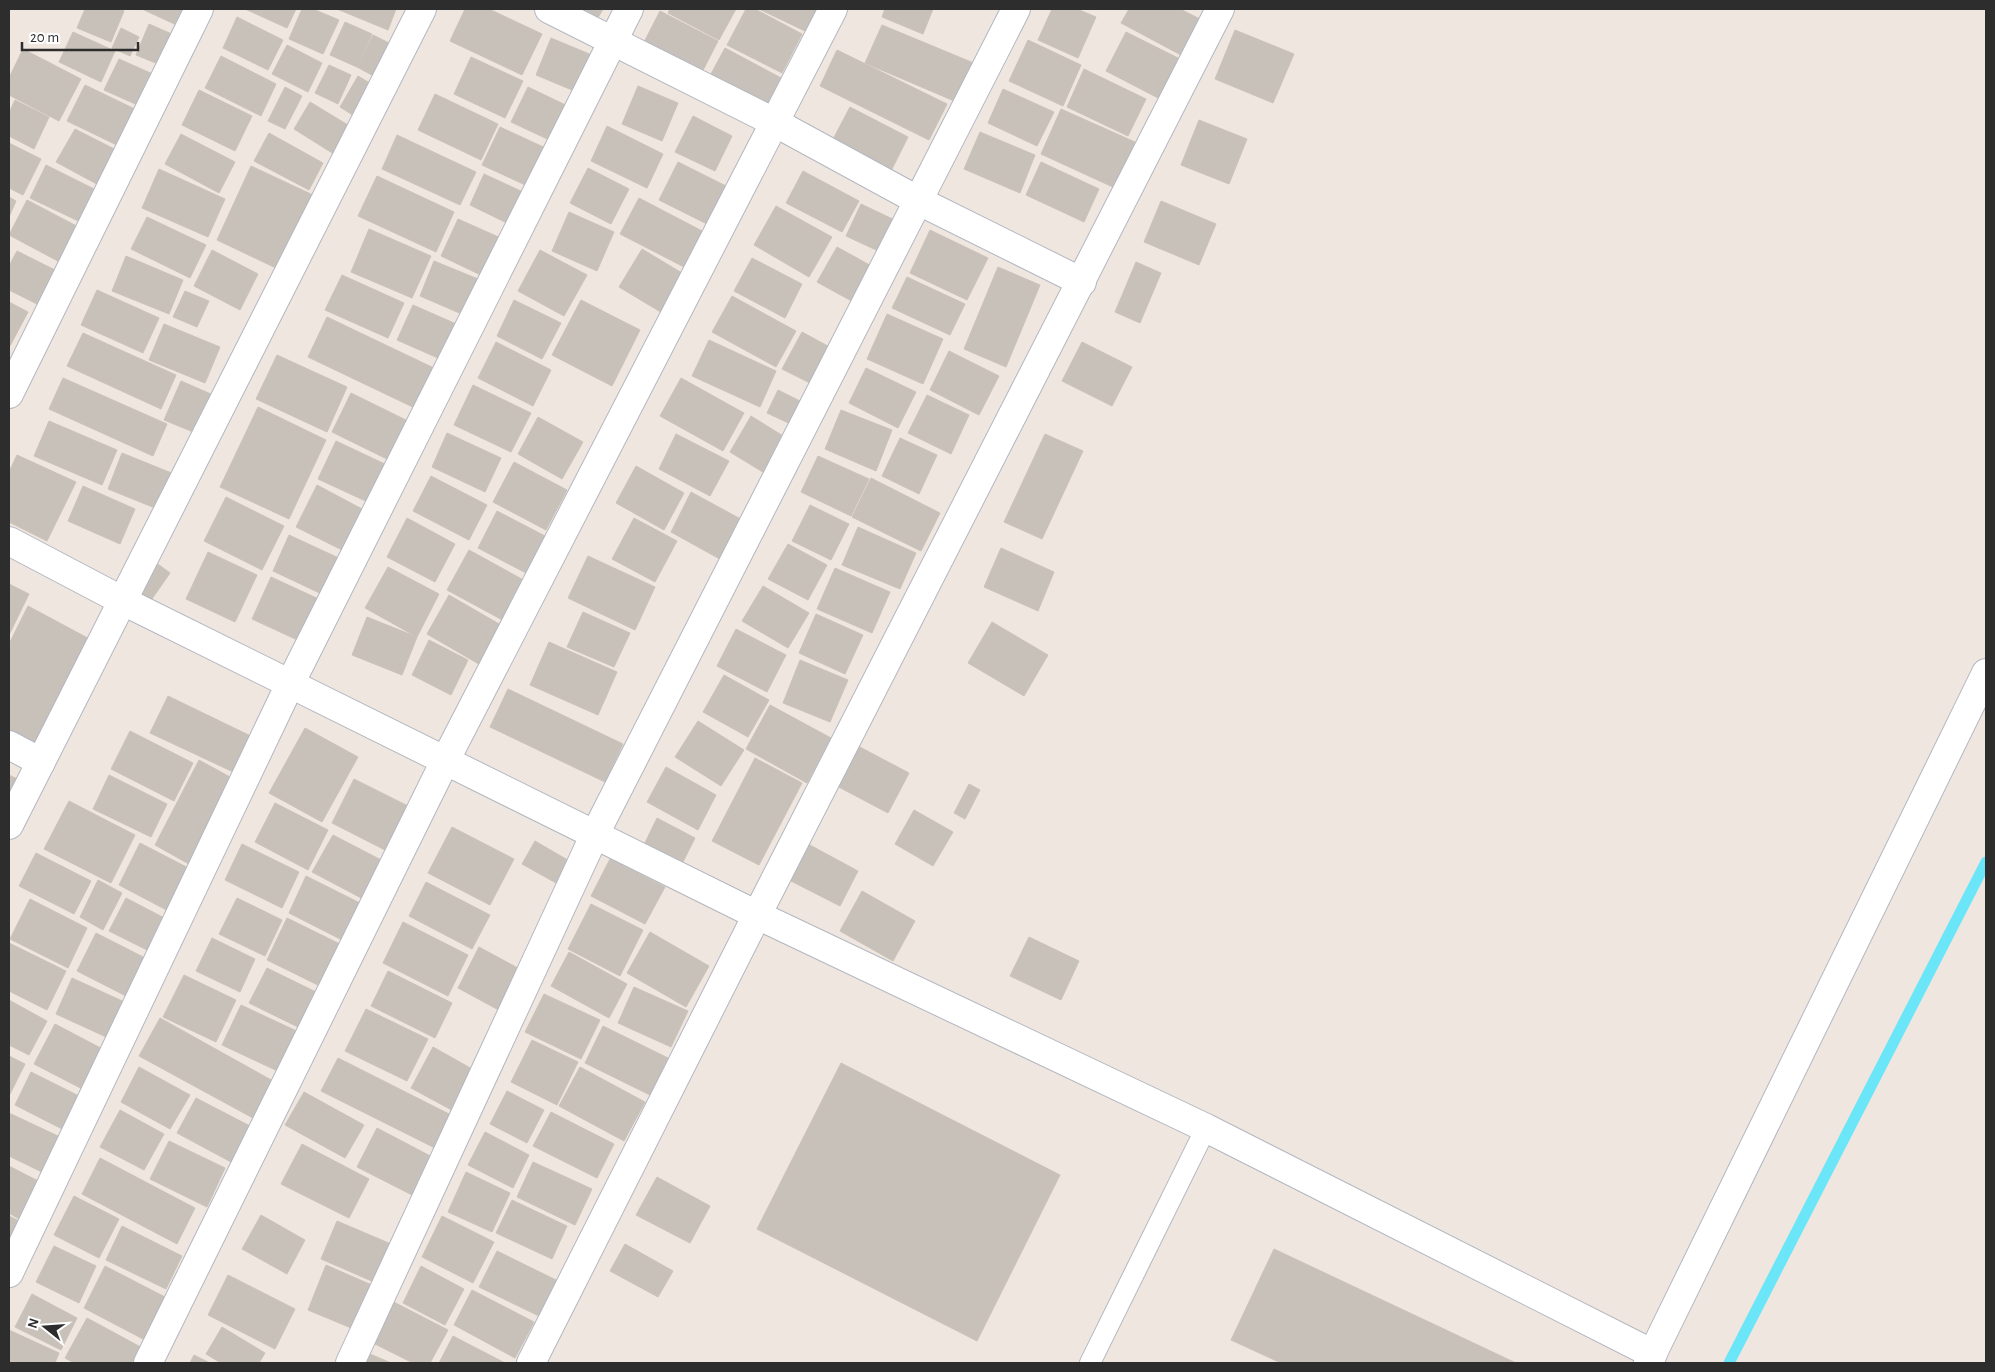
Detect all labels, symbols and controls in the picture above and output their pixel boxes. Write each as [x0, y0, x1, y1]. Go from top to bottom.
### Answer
scale bar [22, 20, 139, 52]
text: 20 m [30, 30, 59, 45]
north arrow [20, 1302, 70, 1352]
text: N [25, 1317, 42, 1330]

